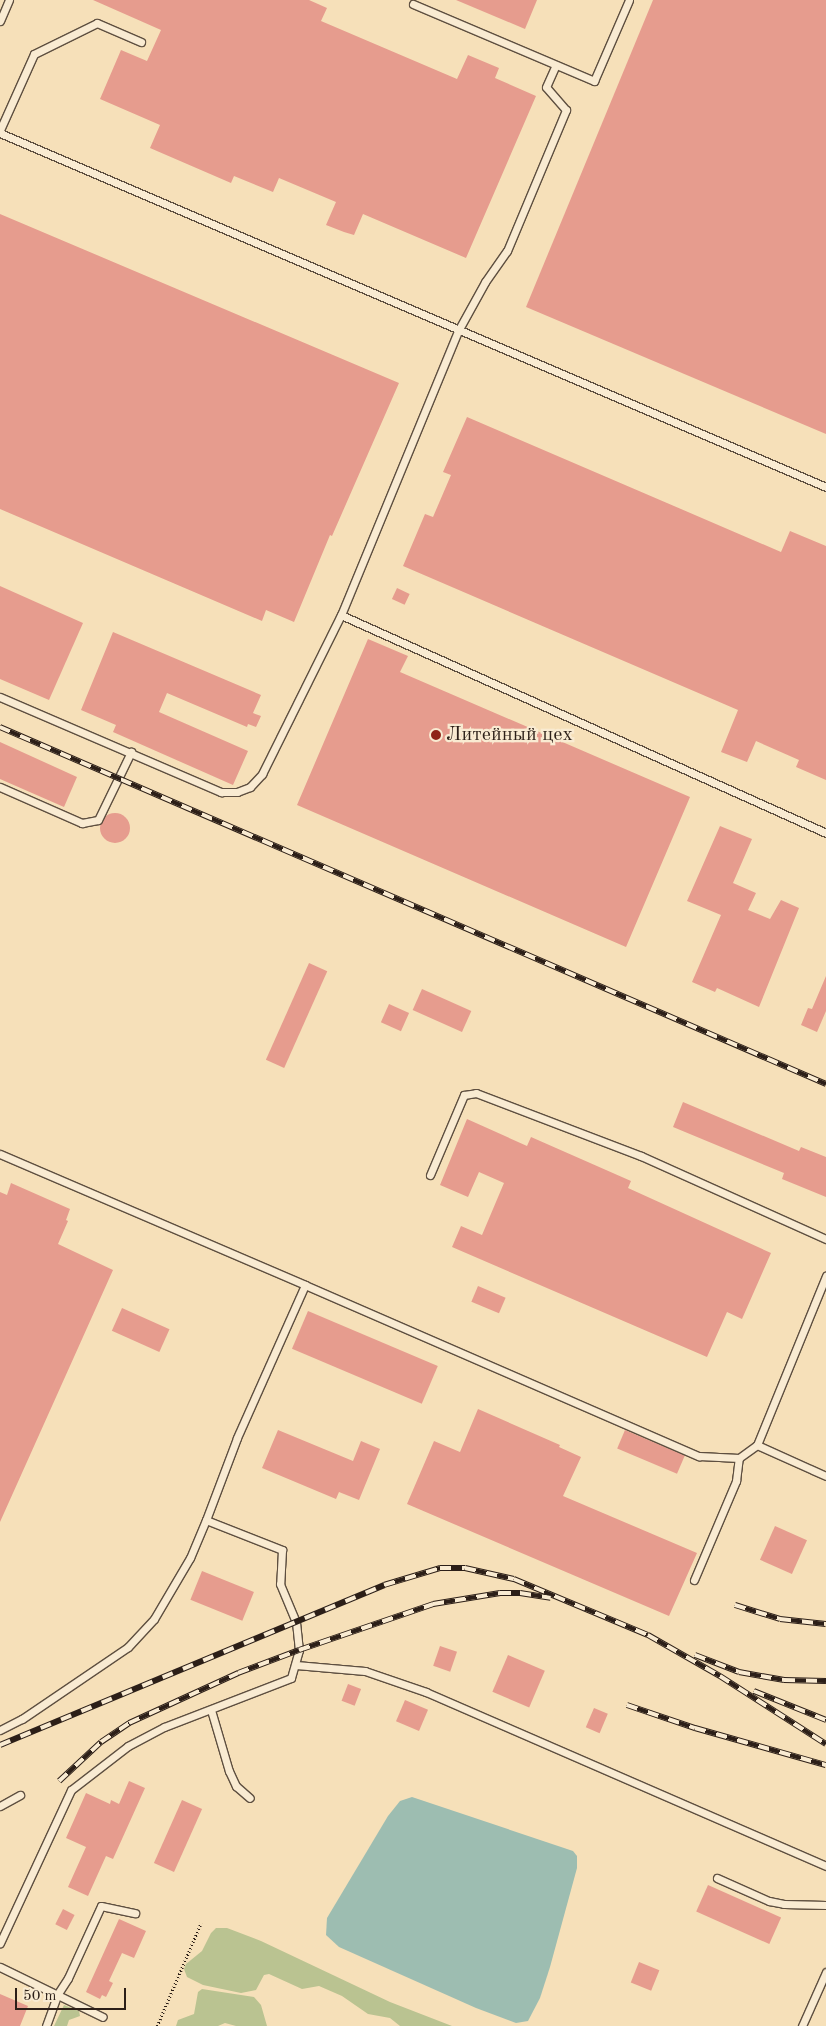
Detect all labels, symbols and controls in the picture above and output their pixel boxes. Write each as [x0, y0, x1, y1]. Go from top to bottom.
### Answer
place label: Литейный цех [446, 723, 573, 747]
marker: Литейный цех [430, 729, 442, 741]
scale bar [18, 1978, 129, 2010]
text: 50 m [23, 1989, 57, 2004]

